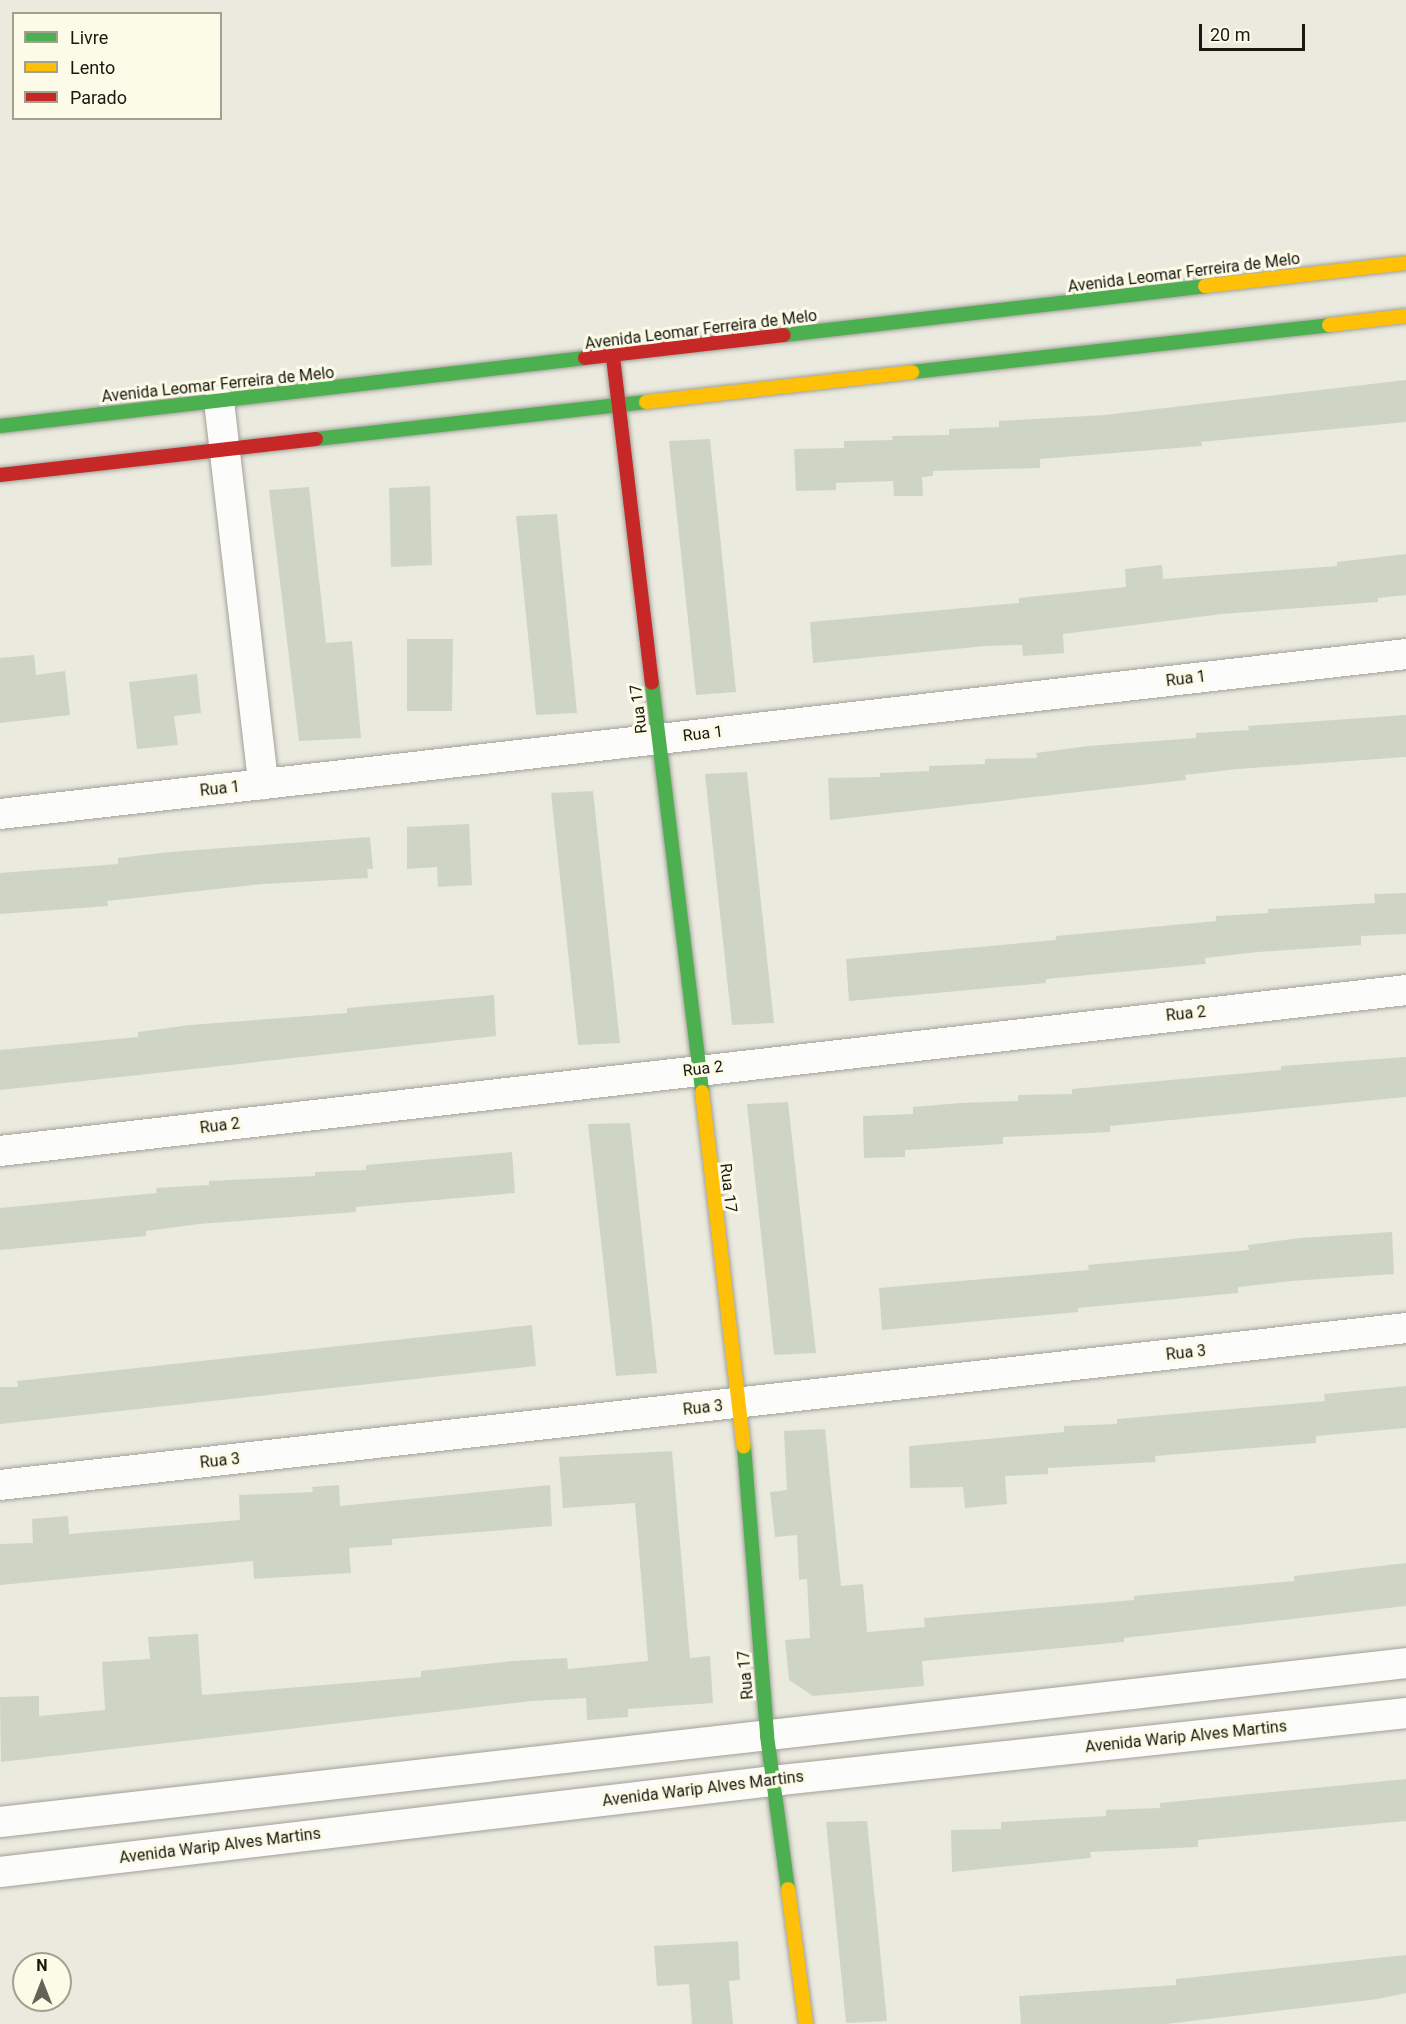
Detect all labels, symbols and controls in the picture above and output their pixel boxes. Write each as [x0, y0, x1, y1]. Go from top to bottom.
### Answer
legend [12, 12, 222, 120]
scale bar [1202, 12, 1308, 50]
text: 20 m [1210, 24, 1250, 45]
text: Livre [70, 27, 108, 48]
text: Lento [70, 57, 115, 78]
text: Parado [70, 87, 127, 108]
street label: Avenida Leomar Ferreira de Melo [1067, 249, 1301, 297]
street label: Avenida Leomar Ferreira de Melo [584, 306, 818, 354]
street label: Avenida Leomar Ferreira de Melo [101, 363, 335, 407]
street label: Rua 1 [1165, 667, 1207, 691]
street label: Rua 17 [626, 683, 652, 735]
street label: Rua 1 [682, 722, 724, 746]
street label: Rua 1 [199, 777, 241, 801]
street label: Rua 2 [1165, 1002, 1207, 1026]
street label: Rua 2 [682, 1057, 724, 1081]
street label: Rua 2 [199, 1114, 241, 1138]
street label: Rua 17 [715, 1162, 741, 1214]
street label: Rua 3 [1165, 1341, 1207, 1365]
street label: Rua 3 [682, 1396, 724, 1420]
street label: Rua 3 [199, 1449, 241, 1473]
street label: Rua 17 [734, 1650, 758, 1700]
street label: Avenida Warip Alves Martins [1084, 1717, 1288, 1757]
street label: Avenida Warip Alves Martins [601, 1767, 805, 1811]
street label: Avenida Warip Alves Martins [118, 1824, 322, 1868]
north arrow [12, 1952, 72, 2012]
text: N [36, 1956, 48, 1975]

